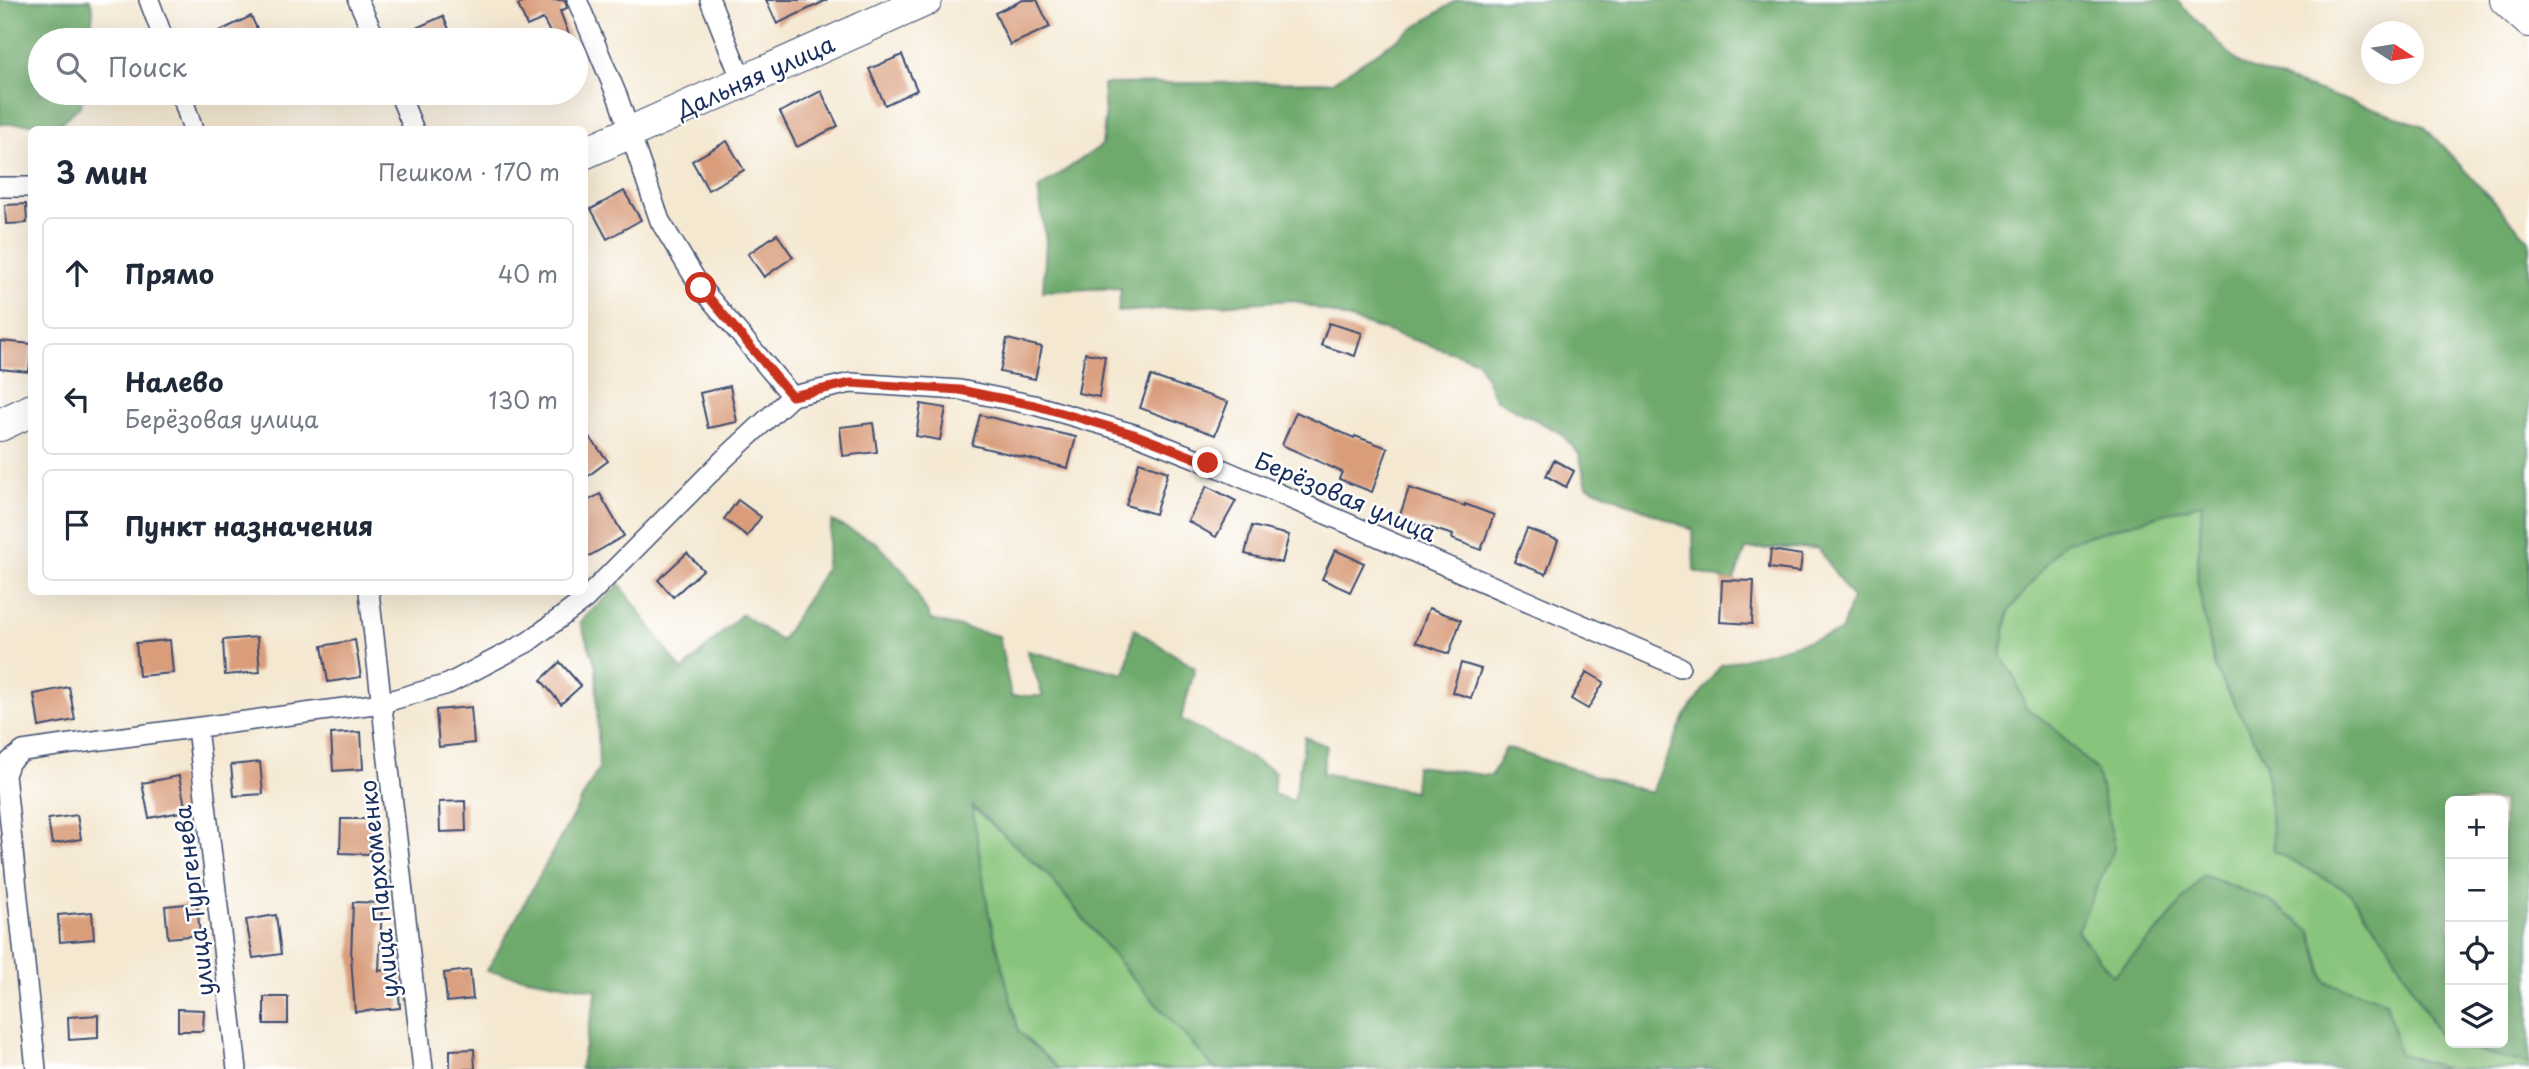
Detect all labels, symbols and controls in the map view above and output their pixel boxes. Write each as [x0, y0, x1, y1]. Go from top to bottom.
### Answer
north arrow [2361, 21, 2424, 84]
street label: Дальняя улица [669, 25, 840, 127]
search box [28, 28, 588, 105]
text: Поиск [108, 47, 187, 86]
icon: search [52, 48, 90, 86]
text: 3 мин [56, 149, 148, 194]
text: Пешком · 170 m [378, 154, 560, 189]
icon: ahead [58, 254, 96, 292]
text: Прямо [125, 254, 214, 293]
text: 40 m [498, 256, 558, 291]
route start [685, 272, 716, 303]
text: Налево [125, 362, 223, 401]
icon: left [58, 380, 96, 418]
text: 130 m [488, 382, 558, 417]
text: Берёзовая улица [125, 401, 318, 436]
street label: Берёзовая улица [1250, 442, 1442, 550]
route end [1192, 447, 1223, 478]
icon: arrive [58, 506, 96, 544]
text: Пункт назначения [125, 506, 373, 545]
street label: улица Пархоменко [349, 778, 407, 1000]
map controls [2445, 796, 2508, 1048]
button: + [2445, 796, 2508, 859]
street label: улица Тургенева [164, 803, 222, 998]
button: − [2445, 859, 2508, 922]
button: locate [2445, 922, 2508, 985]
button: layers [2445, 985, 2508, 1048]

